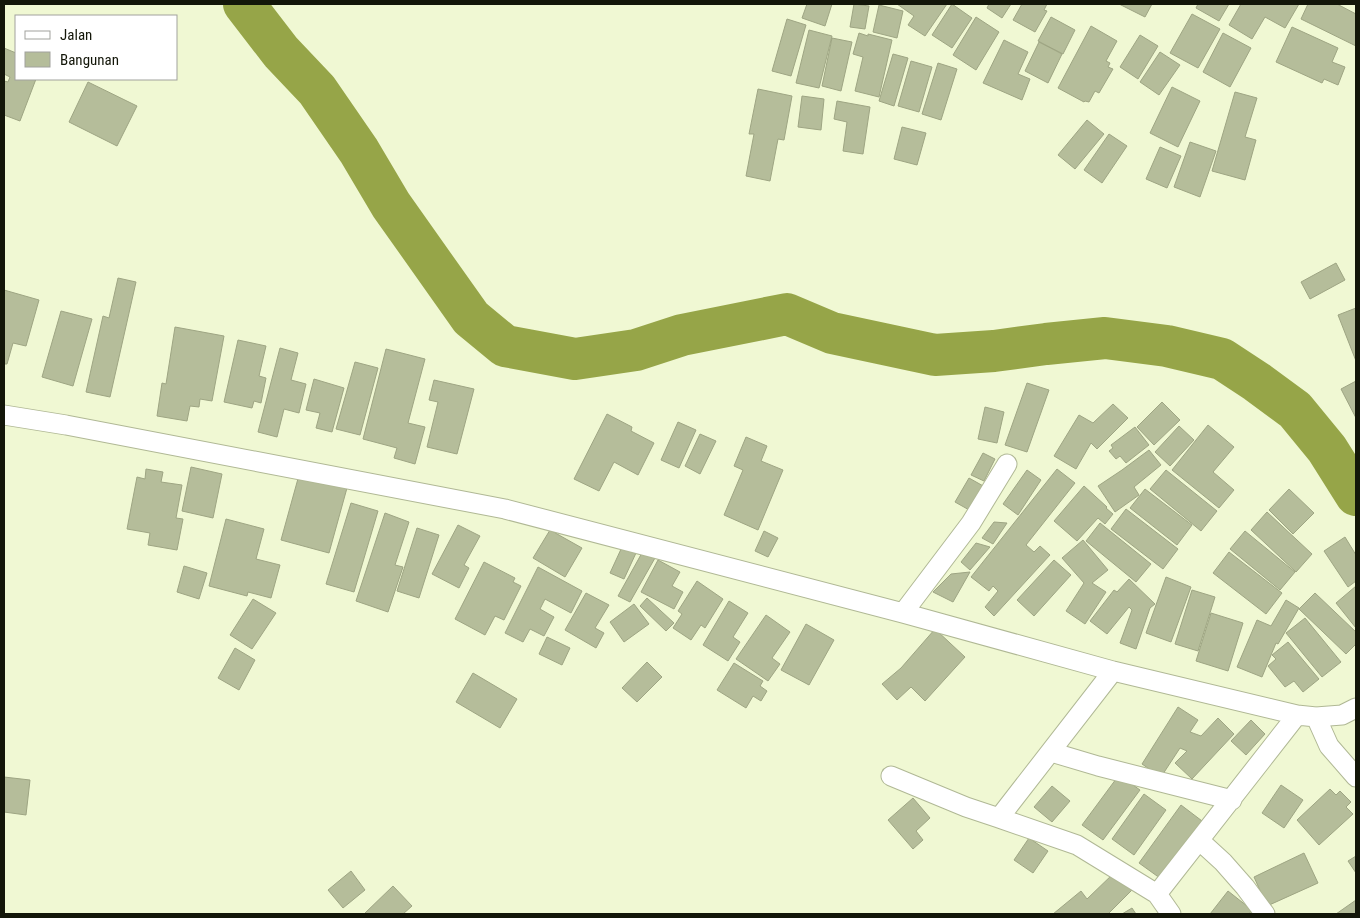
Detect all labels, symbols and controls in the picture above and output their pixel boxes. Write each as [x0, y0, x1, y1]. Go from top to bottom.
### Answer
legend [15, 15, 178, 80]
text: Jalan [60, 26, 92, 44]
text: Bangunan [60, 51, 119, 69]

